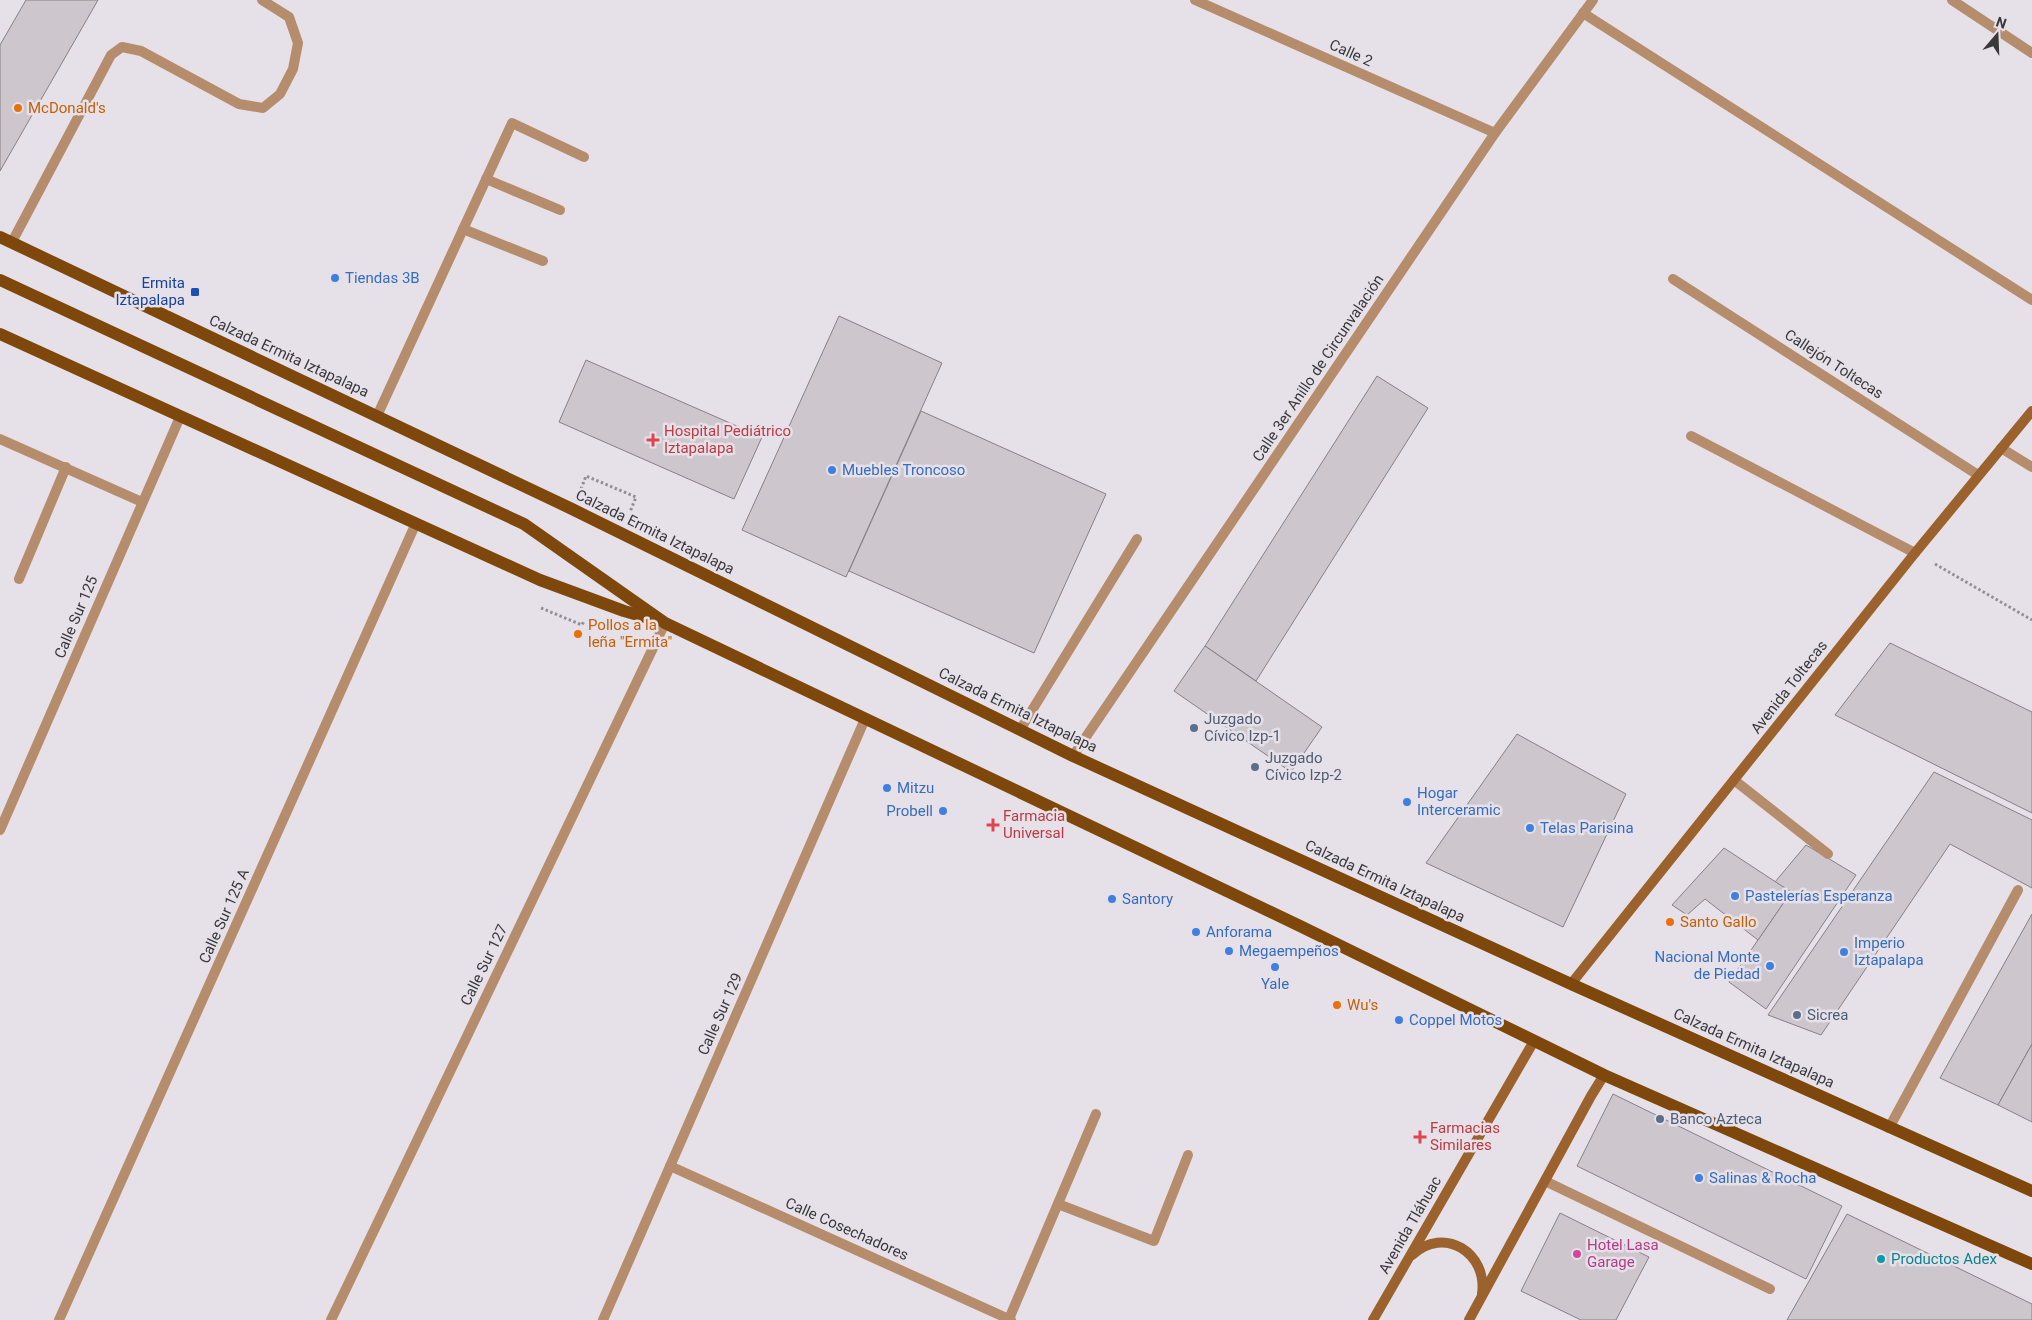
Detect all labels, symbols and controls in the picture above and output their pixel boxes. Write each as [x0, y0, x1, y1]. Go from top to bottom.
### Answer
north arrow [1972, 10, 2022, 60]
text: N [1994, 14, 2009, 32]
street label: Calle 2 [1327, 36, 1375, 70]
place label: McDonald's [28, 99, 106, 117]
marker: McDonald's [12, 102, 24, 114]
place label: Tiendas 3B [345, 269, 420, 287]
street label: Calle 3er Anillo de Circunvalación [1249, 271, 1387, 465]
marker: Tiendas 3B [329, 272, 341, 284]
place label: Ermita Iztapalapa [115, 274, 185, 309]
marker: Ermita Iztapalapa [189, 286, 201, 298]
street label: Calzada Ermita Iztapalapa [206, 311, 372, 401]
street label: Callejón Toltecas [1781, 325, 1887, 403]
place label: Hospital Pediátrico Iztapalapa [664, 422, 791, 457]
marker: Hospital Pediátrico Iztapalapa [646, 433, 660, 447]
place label: Muebles Troncoso [842, 461, 965, 479]
marker: Muebles Troncoso [826, 464, 838, 476]
street label: Calzada Ermita Iztapalapa [573, 486, 737, 578]
street label: Calle Sur 125 [50, 573, 102, 661]
place label: Pollos a la leña "Ermita" [588, 616, 673, 651]
marker: Pollos a la leña "Ermita" [572, 628, 584, 640]
street label: Avenida Toltecas [1747, 637, 1831, 737]
street label: Calzada Ermita Iztapalapa [936, 664, 1100, 756]
place label: Juzgado Cívico Izp-1 [1204, 710, 1281, 745]
marker: Juzgado Cívico Izp-1 [1188, 722, 1200, 734]
place label: Juzgado Cívico Izp-2 [1265, 749, 1342, 784]
marker: Juzgado Cívico Izp-2 [1249, 761, 1261, 773]
place label: Mitzu [897, 779, 934, 797]
marker: Mitzu [881, 782, 893, 794]
place label: Hogar Interceramic [1417, 784, 1501, 819]
marker: Hogar Interceramic [1401, 796, 1413, 808]
place label: Probell [886, 802, 933, 820]
marker: Probell [937, 805, 949, 817]
place label: Farmacia Universal [1003, 807, 1065, 842]
marker: Farmacia Universal [987, 819, 999, 831]
place label: Telas Parisina [1540, 819, 1634, 837]
marker: Telas Parisina [1524, 822, 1536, 834]
street label: Calzada Ermita Iztapalapa [1302, 836, 1468, 926]
street label: Calle Sur 125 A [195, 866, 253, 966]
place label: Pastelerías Esperanza [1745, 887, 1893, 905]
place label: Santory [1122, 890, 1173, 908]
marker: Pastelerías Esperanza [1729, 890, 1741, 902]
marker: Santory [1106, 893, 1118, 905]
place label: Santo Gallo [1680, 913, 1757, 931]
marker: Santo Gallo [1664, 916, 1676, 928]
street label: Calle Sur 127 [457, 921, 511, 1009]
place label: Anforama [1206, 923, 1272, 941]
marker: Anforama [1190, 926, 1202, 938]
place label: Imperio Iztapalapa [1854, 934, 1924, 969]
place label: Megaempeños [1239, 942, 1339, 960]
marker: Megaempeños [1223, 945, 1235, 957]
marker: Imperio Iztapalapa [1838, 946, 1850, 958]
place label: Nacional Monte de Piedad [1654, 948, 1760, 983]
marker: Nacional Monte de Piedad [1764, 960, 1776, 972]
marker: Yale [1269, 961, 1281, 973]
street label: Calle Sur 129 [694, 970, 746, 1058]
place label: Yale [1261, 975, 1289, 993]
place label: Wu's [1347, 996, 1378, 1014]
marker: Wu's [1331, 999, 1343, 1011]
street label: Calzada Ermita Iztapalapa [1671, 1004, 1837, 1092]
place label: Sicrea [1807, 1006, 1848, 1024]
marker: Sicrea [1791, 1009, 1803, 1021]
place label: Coppel Motos [1409, 1011, 1502, 1029]
marker: Coppel Motos [1393, 1014, 1405, 1026]
place label: Banco Azteca [1670, 1110, 1762, 1128]
marker: Banco Azteca [1654, 1113, 1666, 1125]
place label: Farmacias Similares [1430, 1119, 1500, 1154]
marker: Farmacias Similares [1414, 1131, 1426, 1143]
place label: Salinas & Rocha [1709, 1169, 1816, 1187]
marker: Salinas & Rocha [1693, 1172, 1705, 1184]
street label: Avenida Tláhuac [1375, 1173, 1445, 1277]
street label: Calle Cosechadores [783, 1194, 911, 1264]
place label: Hotel Lasa Garage [1587, 1236, 1659, 1271]
marker: Hotel Lasa Garage [1571, 1248, 1583, 1260]
place label: Productos Adex [1891, 1250, 1998, 1268]
marker: Productos Adex [1875, 1253, 1887, 1265]

